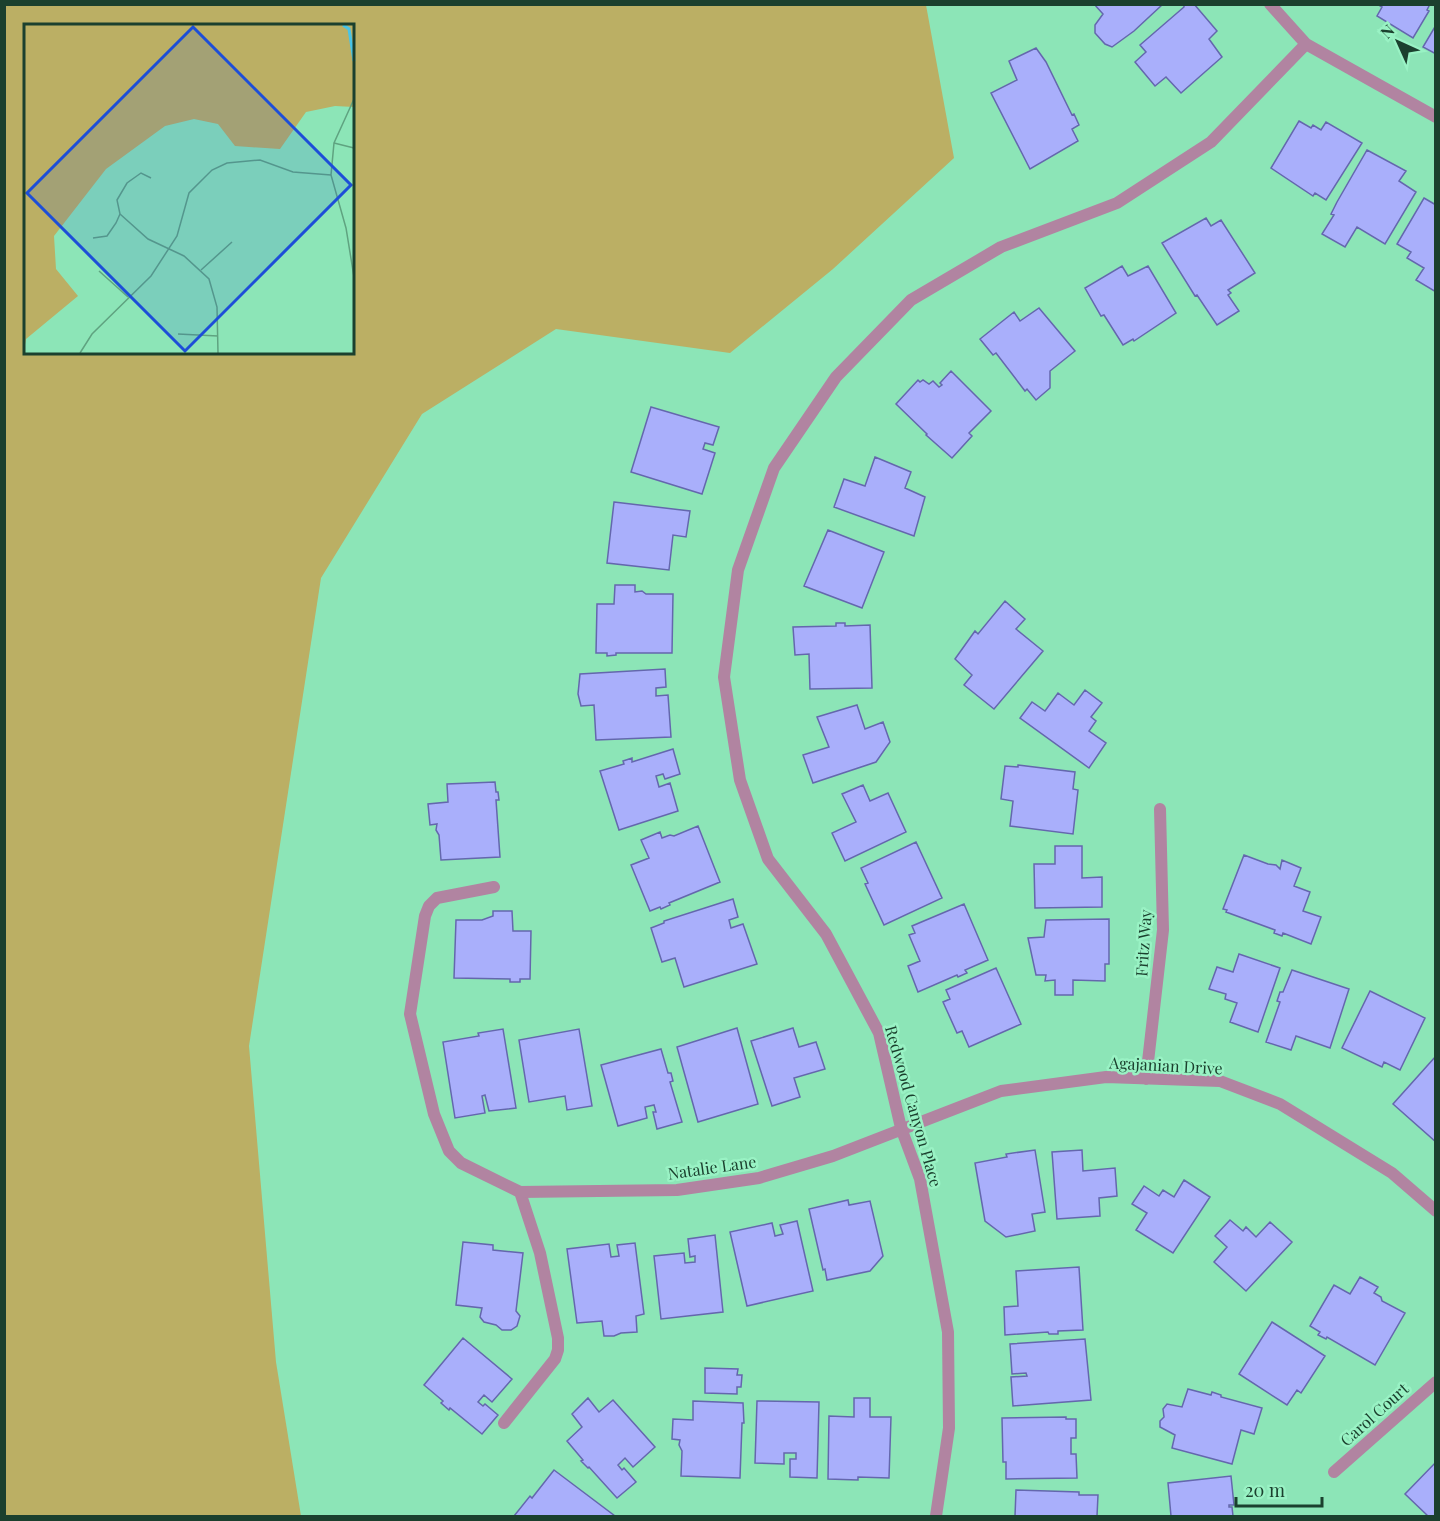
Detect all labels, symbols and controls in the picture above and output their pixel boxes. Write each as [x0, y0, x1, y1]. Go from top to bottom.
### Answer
north arrow [1368, 12, 1428, 72]
text: N [1376, 19, 1399, 43]
inset map [24, 24, 354, 354]
street label: Fritz Way [1130, 909, 1156, 977]
street label: Redwood Canyon Place [881, 1023, 947, 1189]
street label: Agajanian Drive [1108, 1051, 1223, 1078]
street label: Natalie Lane [667, 1150, 757, 1184]
street label: Carol Court [1335, 1378, 1413, 1450]
scale bar [1236, 1470, 1322, 1508]
text: 20 m [1245, 1478, 1285, 1502]

